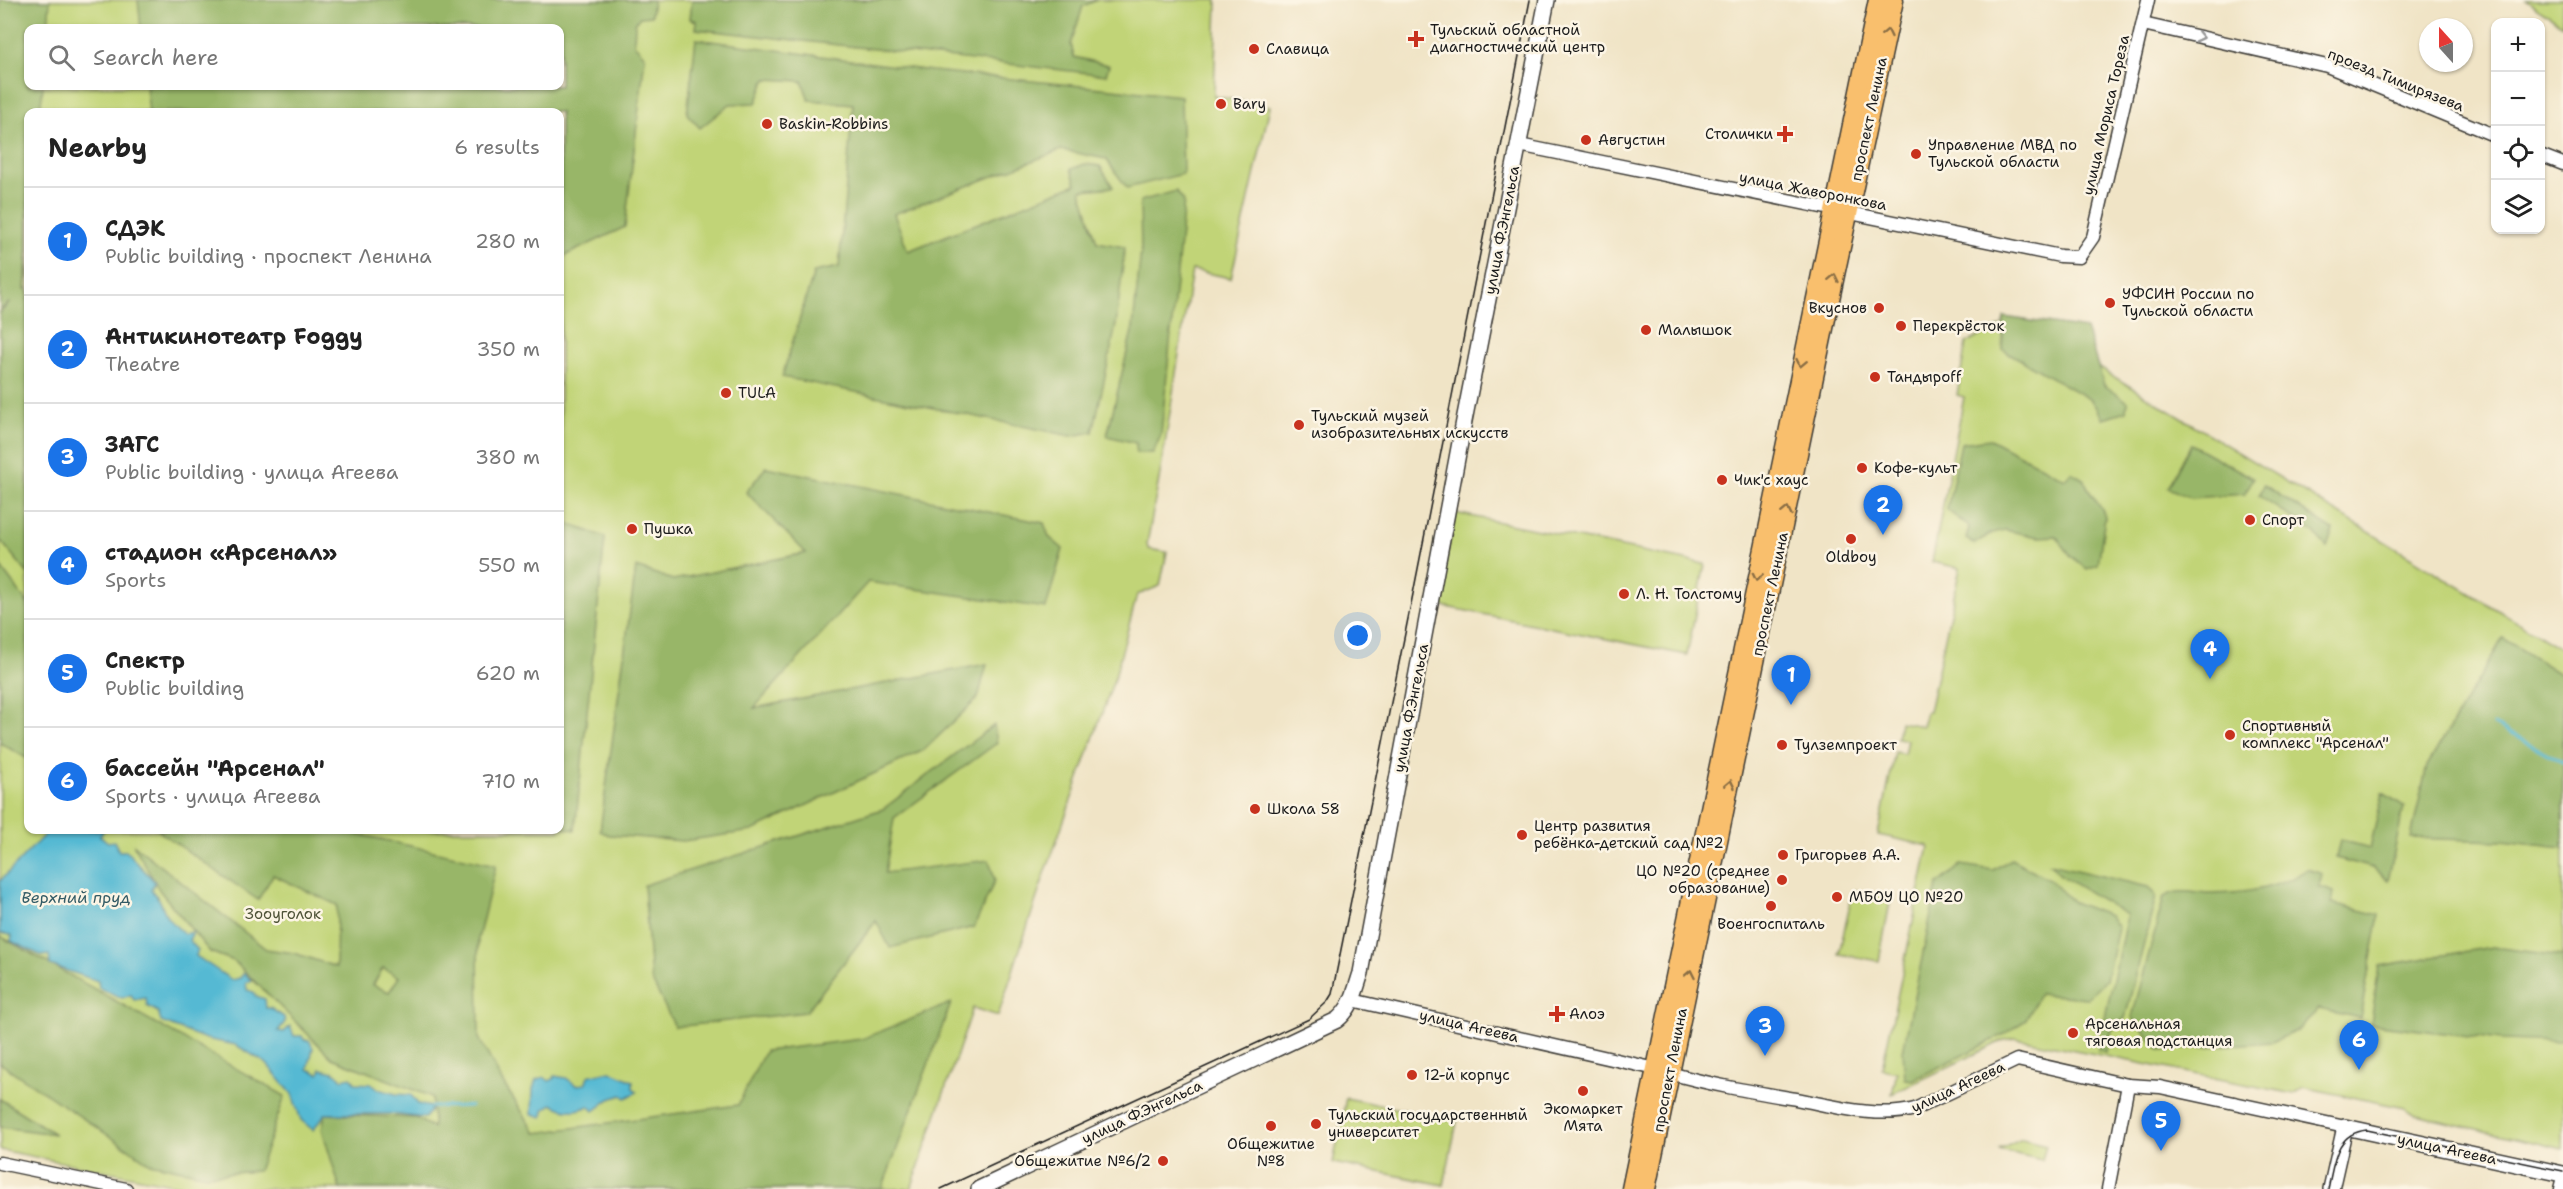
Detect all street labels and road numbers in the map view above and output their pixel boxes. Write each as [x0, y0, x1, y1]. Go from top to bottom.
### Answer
street label: улица Мориса Тореза [2078, 32, 2134, 197]
street label: проезд Тимирязева [2325, 44, 2468, 117]
street label: проспект Ленина [1846, 55, 1892, 183]
street label: улица Ф.Энгельса [1480, 163, 1524, 296]
street label: улица Жаворонкова [1737, 167, 1889, 215]
street label: проспект Ленина [1747, 530, 1793, 658]
street label: улица Ф.Энгельса [1389, 641, 1433, 774]
street label: улица Агеева [1417, 1005, 1521, 1047]
street label: проспект Ленина [1648, 1006, 1692, 1134]
street label: улица Агеева [1908, 1056, 2009, 1117]
street label: улица Ф.Энгельса [1079, 1075, 1206, 1149]
street label: улица Агеева [2395, 1129, 2499, 1169]

